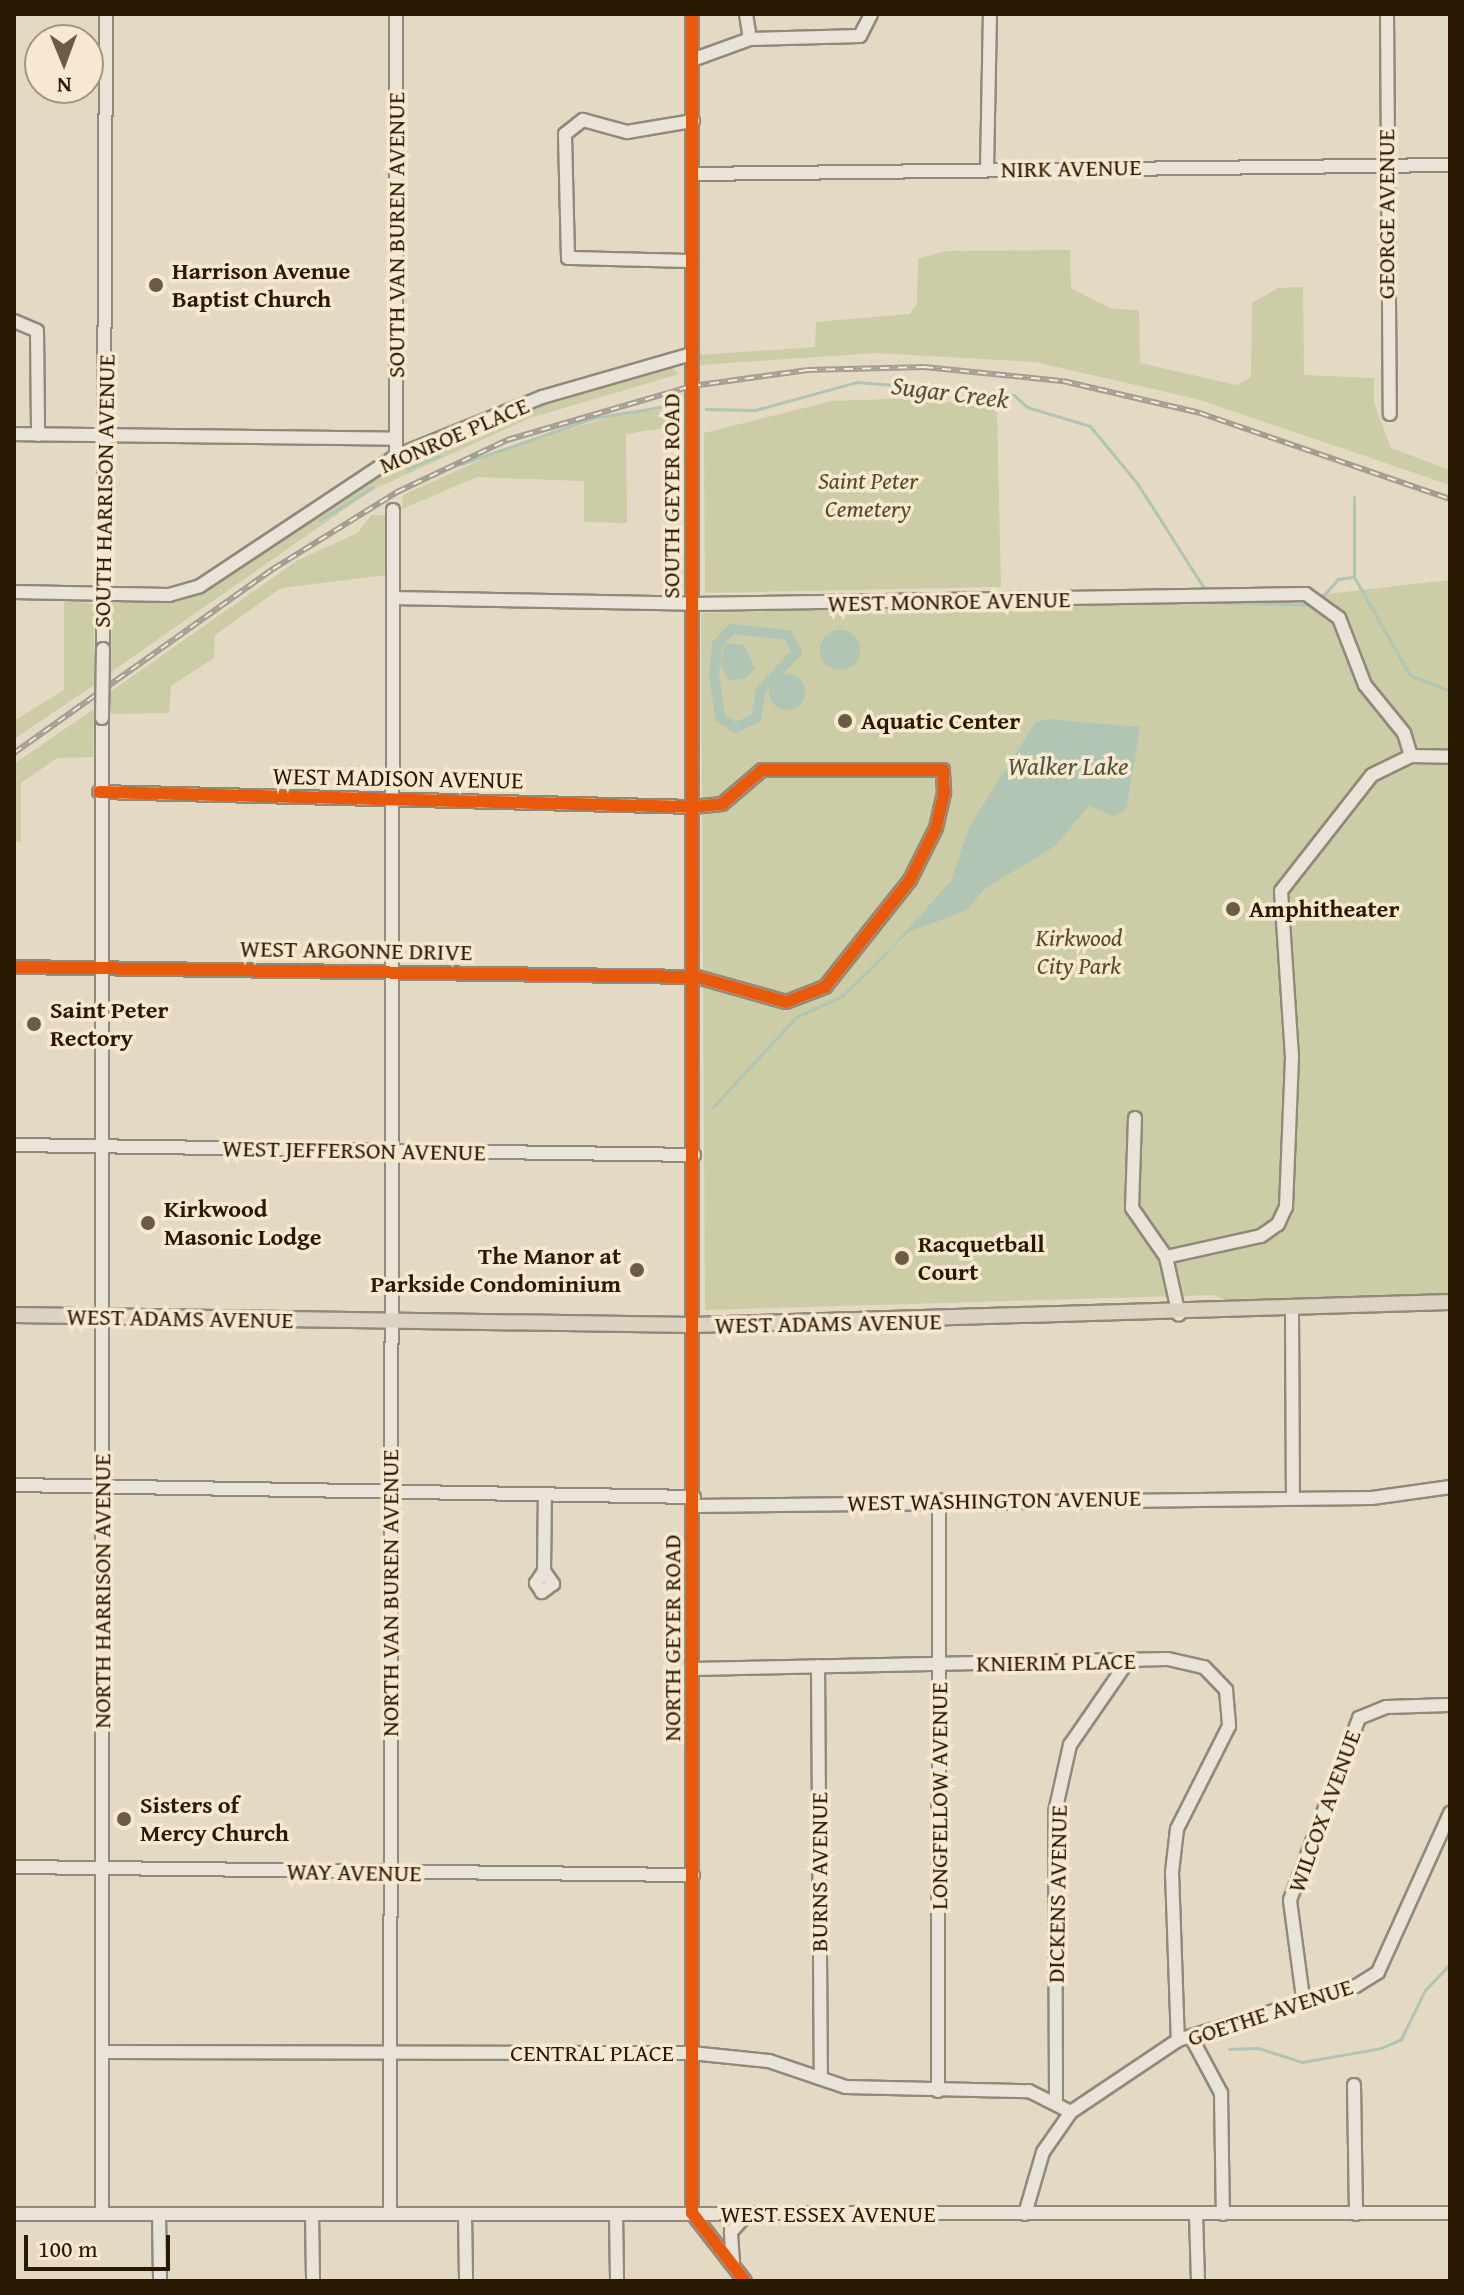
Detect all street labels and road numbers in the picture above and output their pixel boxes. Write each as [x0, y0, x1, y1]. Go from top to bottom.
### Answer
street label: SOUTH VAN BUREN AVENUE [382, 92, 410, 378]
street label: GEORGE AVENUE [1372, 129, 1400, 299]
street label: NIRK AVENUE [1000, 152, 1142, 184]
street label: SOUTH HARRISON AVENUE [87, 354, 121, 628]
street label: MONROE PLACE [375, 391, 533, 479]
street label: SOUTH GEYER ROAD [657, 393, 685, 599]
street label: WEST MONROE AVENUE [827, 584, 1071, 618]
street label: WEST MADISON AVENUE [272, 761, 524, 795]
street label: WEST ARGONNE DRIVE [239, 934, 473, 966]
street label: WEST JEFFERSON AVENUE [222, 1133, 486, 1167]
street label: WEST ADAMS AVENUE [66, 1302, 294, 1334]
street label: WEST ADAMS AVENUE [714, 1307, 942, 1339]
street label: NORTH VAN BUREN AVENUE [376, 1449, 404, 1737]
street label: NORTH HARRISON AVENUE [88, 1453, 116, 1729]
street label: WEST WASHINGTON AVENUE [847, 1483, 1141, 1517]
street label: NORTH GEYER ROAD [658, 1534, 686, 1742]
street label: KNIERIM PLACE [976, 1646, 1136, 1678]
street label: LONGFELLOW AVENUE [925, 1682, 953, 1910]
street label: WILCOX AVENUE [1281, 1726, 1367, 1896]
street label: BURNS AVENUE [805, 1792, 833, 1952]
street label: DICKENS AVENUE [1041, 1805, 1073, 1983]
street label: WAY AVENUE [286, 1856, 422, 1888]
street label: GOETHE AVENUE [1184, 1972, 1356, 2052]
street label: CENTRAL PLACE [510, 2039, 674, 2067]
street label: WEST ESSEX AVENUE [720, 2200, 936, 2228]

